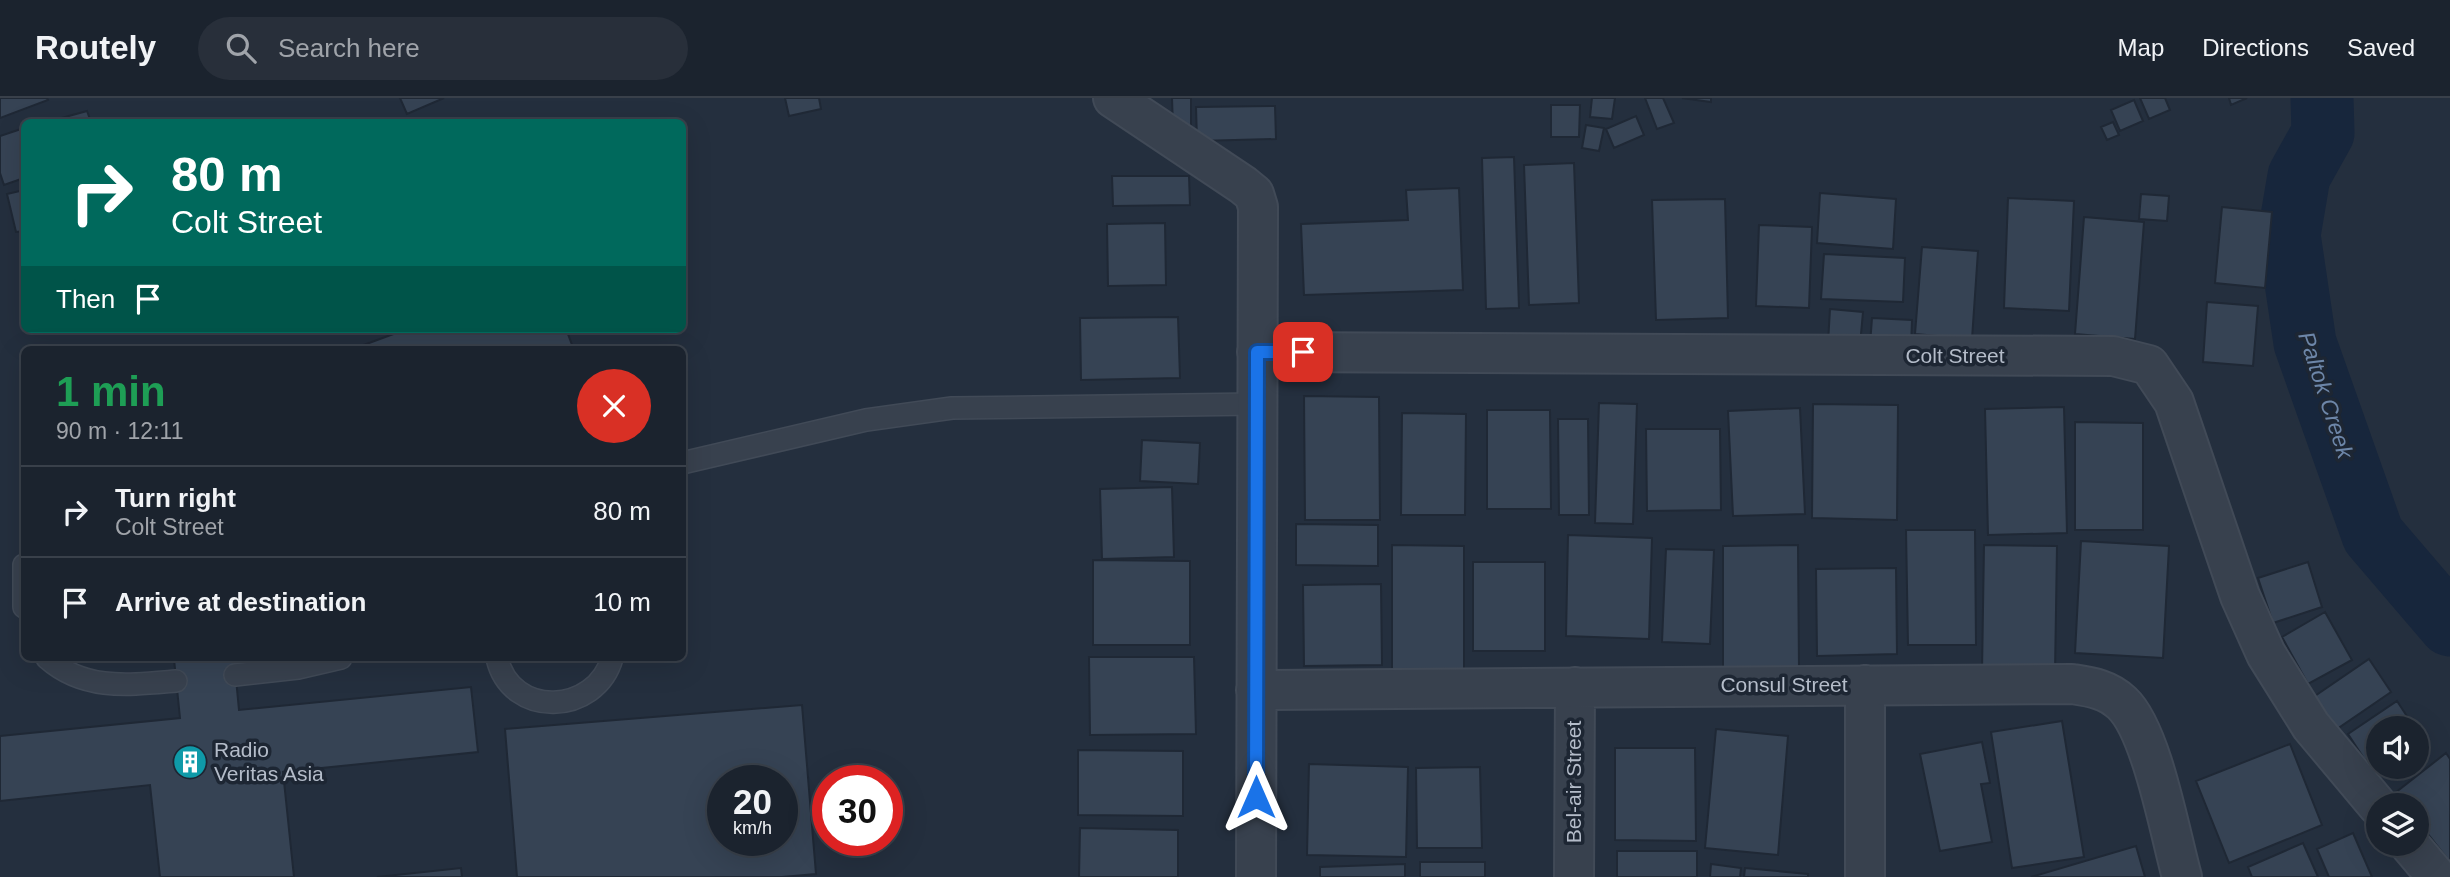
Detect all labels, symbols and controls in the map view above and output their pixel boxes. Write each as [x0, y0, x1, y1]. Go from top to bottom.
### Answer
search box [198, 17, 688, 80]
text: Routely [35, 29, 156, 66]
icon: search [222, 29, 260, 67]
text: Search here [278, 33, 420, 63]
text: Map [2118, 34, 2164, 61]
text: Directions [2202, 34, 2309, 61]
text: Saved [2347, 34, 2415, 61]
icon: right [56, 147, 147, 238]
text: 80 m [171, 147, 283, 201]
text: Colt Street [171, 204, 322, 240]
icon: arrive [129, 280, 167, 318]
text: Then [56, 284, 115, 314]
pin [1273, 322, 1333, 382]
water label: Paltok Creek [2293, 328, 2359, 463]
icon: arrive [1284, 333, 1322, 371]
street label: Colt Street [1905, 344, 2005, 367]
text: 1 min [56, 368, 166, 415]
button: close [577, 369, 651, 443]
text: 90 m · 12:11 [56, 418, 183, 444]
text: Turn right [115, 483, 236, 513]
icon: right [56, 493, 94, 531]
text: 80 m [593, 496, 651, 526]
text: Colt Street [115, 514, 224, 540]
icon: arrive [56, 584, 94, 622]
text: Arrive at destination [115, 587, 366, 617]
text: 10 m [593, 587, 651, 617]
street label: Consul Street [1720, 673, 1848, 696]
map controls [2366, 716, 2429, 856]
button: sound [2366, 716, 2429, 779]
street label: Bel-air Street [1562, 721, 1585, 843]
place label: Radio Veritas Asia [214, 738, 324, 785]
building icon: Radio Veritas Asia [171, 743, 209, 781]
position arrow [1219, 760, 1293, 834]
speed limit sign: 30 [812, 765, 903, 856]
text: 20 [733, 782, 772, 821]
button: layers [2366, 793, 2429, 856]
text: km/h [733, 818, 772, 838]

